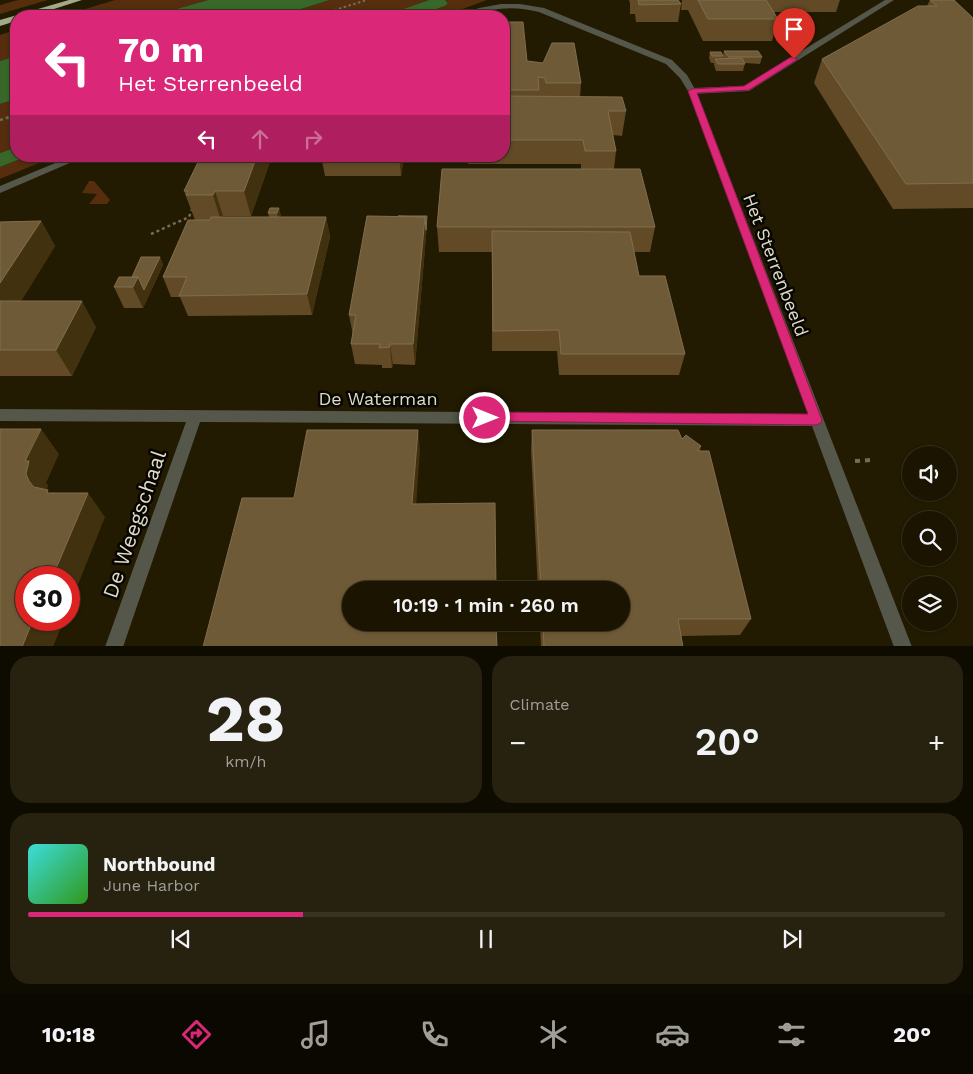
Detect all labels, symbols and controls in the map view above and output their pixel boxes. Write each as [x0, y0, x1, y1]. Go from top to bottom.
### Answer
pin [773, 8, 815, 59]
icon: arrive [780, 15, 808, 43]
text: 70 m [118, 29, 204, 71]
icon: left [35, 30, 100, 95]
text: Het Sterrenbeeld [118, 71, 303, 96]
icon: left [193, 125, 221, 153]
icon: ahead [246, 125, 274, 153]
icon: right [299, 125, 327, 153]
street label: Het Sterrenbeeld [739, 191, 813, 339]
street label: De Waterman [318, 388, 438, 409]
position arrow [458, 391, 510, 443]
street label: De Weegschaal [97, 446, 171, 601]
map controls [902, 446, 957, 631]
button: sound [902, 446, 957, 501]
button: search [902, 511, 957, 566]
speed limit sign: 30 [15, 566, 80, 631]
button: layers [902, 576, 957, 631]
text: 10:19 · 1 min · 260 m [393, 594, 579, 617]
text: 28 [206, 681, 286, 757]
text: Climate [510, 695, 570, 714]
text: 20° [695, 720, 760, 764]
text: − [510, 726, 526, 759]
text: + [928, 726, 945, 759]
text: km/h [225, 752, 266, 771]
text: Northbound [103, 853, 215, 876]
text: June Harbor [103, 876, 200, 895]
icon: previous [167, 925, 195, 953]
icon: pause [472, 925, 500, 953]
icon: next [778, 925, 806, 953]
icon: directions [179, 1017, 214, 1052]
icon: music [298, 1017, 333, 1052]
icon: phone [417, 1017, 452, 1052]
icon: climate [536, 1017, 571, 1052]
icon: car [655, 1017, 690, 1052]
icon: filters [774, 1017, 809, 1052]
text: 10:18 [42, 1022, 96, 1047]
text: 20° [893, 1022, 931, 1047]

